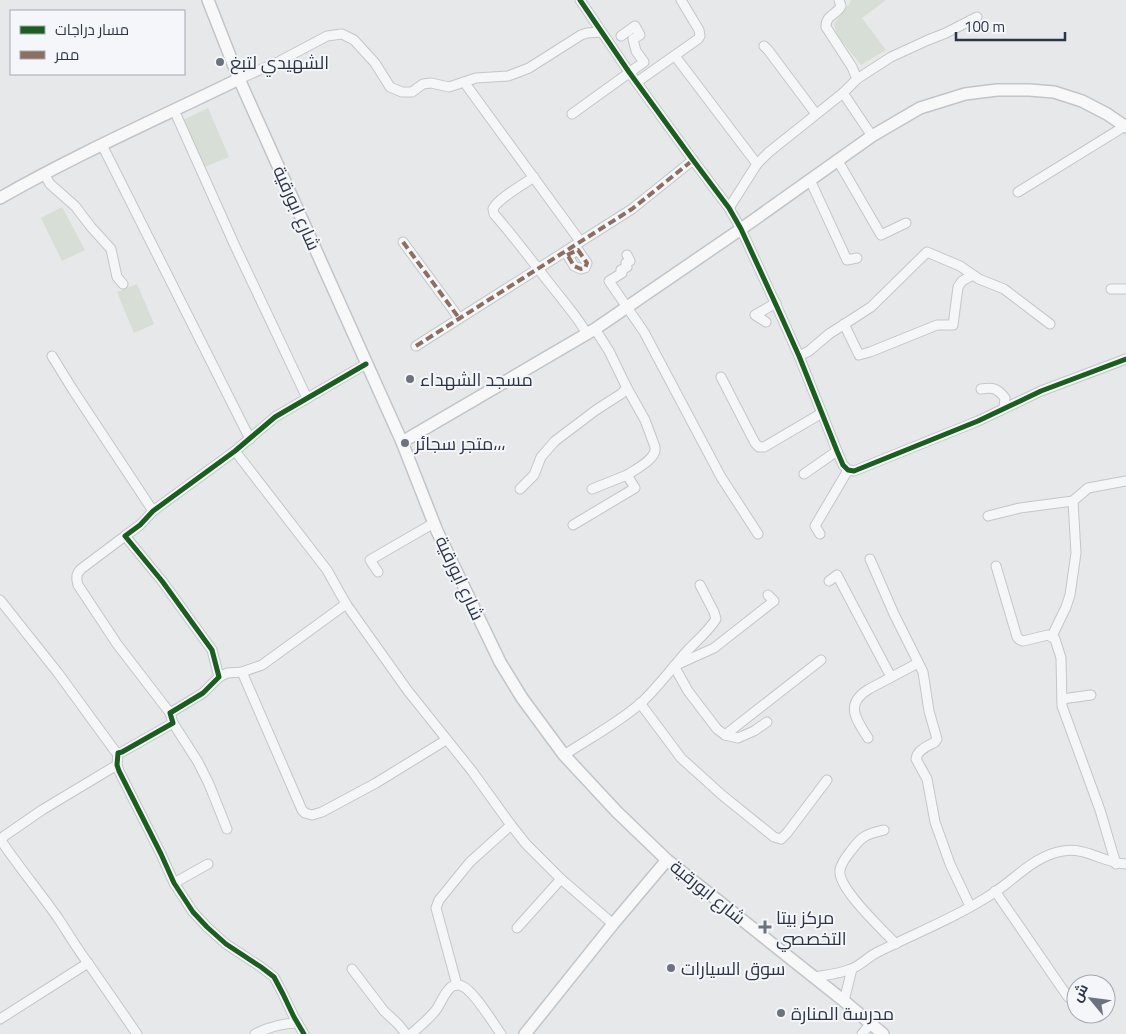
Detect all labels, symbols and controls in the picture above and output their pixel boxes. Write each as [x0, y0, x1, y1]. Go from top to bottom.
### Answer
legend [10, 10, 185, 75]
scale bar [956, 10, 1065, 42]
text: 100 m [964, 15, 1005, 38]
text: مسار دراجات [55, 18, 129, 41]
text: ممر [54, 43, 79, 66]
place label: الشهيدي لتبغ [230, 49, 329, 77]
marker: الشهيدي لتبغ [214, 56, 226, 68]
street label: شارع ابورقية [266, 161, 328, 255]
place label: مسجد الشهداء [420, 366, 533, 393]
marker: مسجد الشهداء [404, 373, 416, 385]
place label: متجر سجائر،،، [414, 430, 505, 457]
marker: متجر سجائر،،، [399, 437, 411, 449]
street label: شارع ابورقية [429, 531, 491, 625]
street label: شارع ابورقية [664, 853, 752, 931]
place label: مركز بيتا التخصصي [776, 904, 847, 952]
marker: مركز بيتا التخصصي [758, 920, 772, 934]
place label: سوق السيارات [681, 955, 785, 982]
marker: سوق السيارات [665, 962, 677, 974]
north arrow [1066, 974, 1116, 1024]
text: ش [1066, 979, 1093, 1005]
place label: مدرسة المنارة [791, 1000, 894, 1027]
marker: مدرسة المنارة [775, 1007, 787, 1019]

